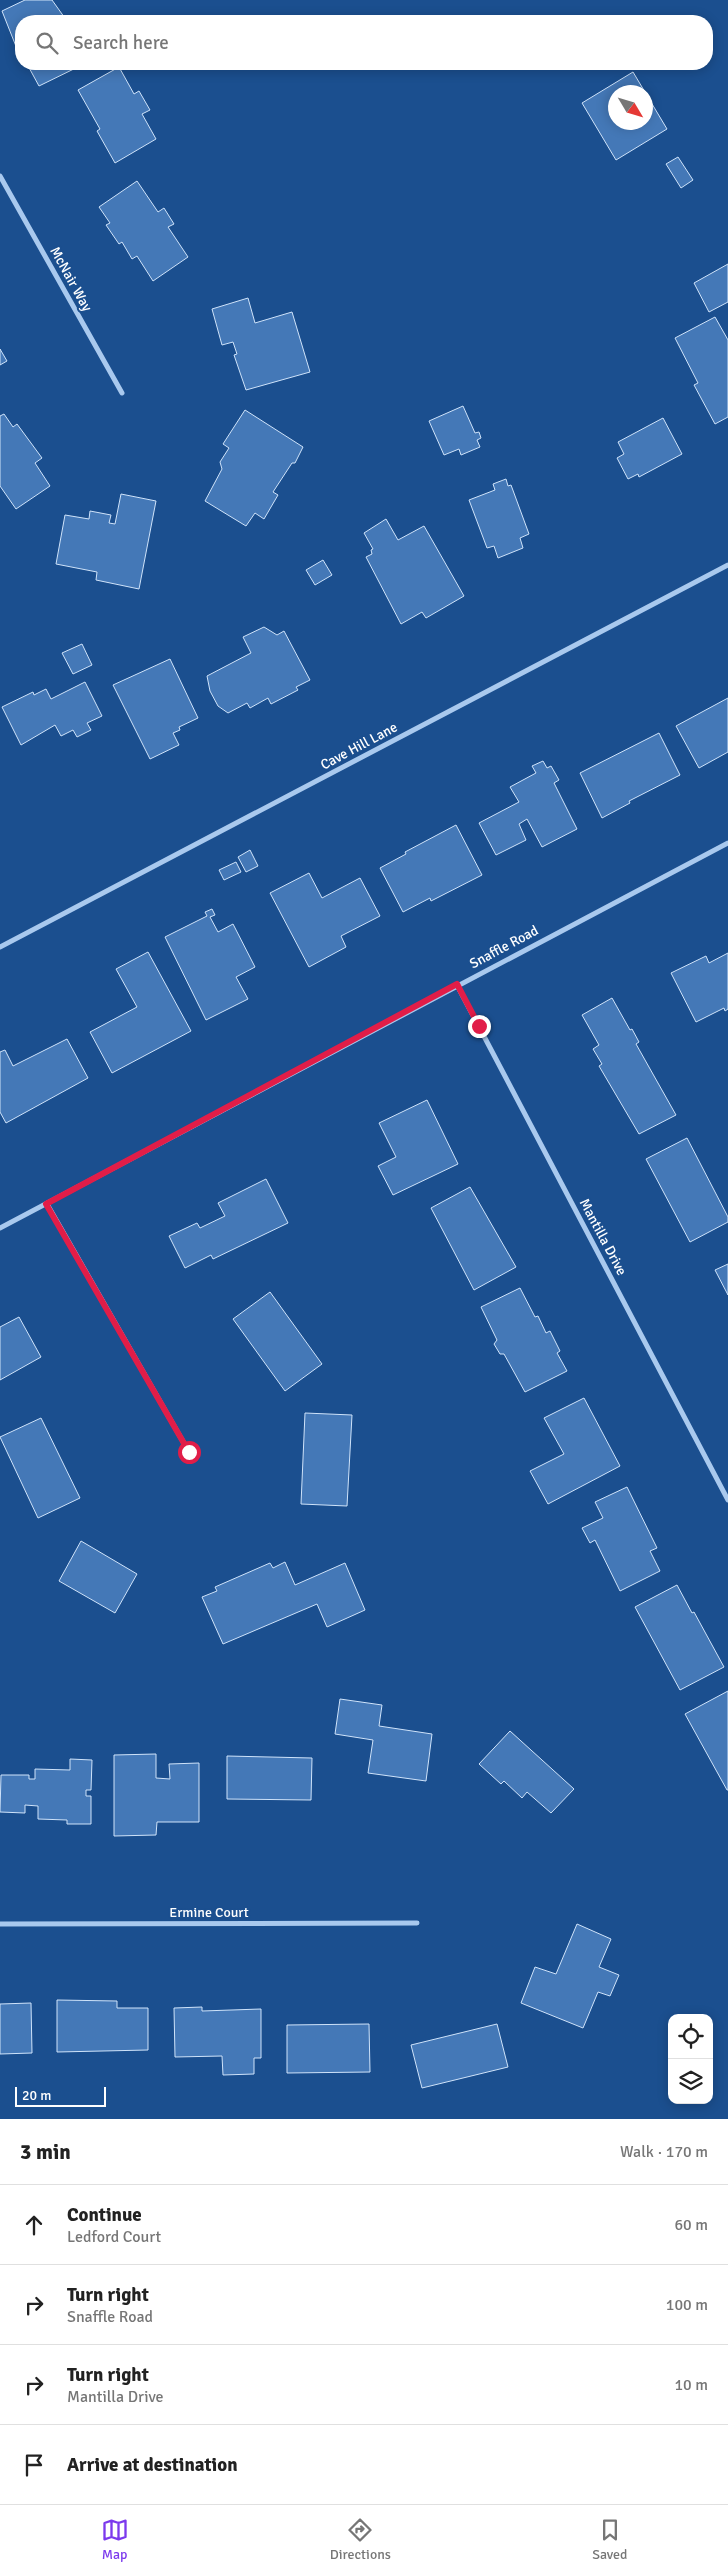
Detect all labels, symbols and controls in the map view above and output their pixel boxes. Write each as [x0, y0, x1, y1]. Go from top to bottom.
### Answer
search box [15, 15, 713, 70]
icon: search [33, 29, 61, 57]
text: Search here [73, 31, 169, 55]
north arrow [608, 85, 653, 130]
street label: McNair Way [46, 244, 96, 315]
street label: Cave Hill Lane [318, 719, 400, 773]
street label: Snaffle Road [467, 922, 541, 972]
route end [468, 1015, 491, 1038]
street label: Mantilla Drive [576, 1196, 630, 1278]
route start [178, 1441, 201, 1464]
street label: Ermine Court [169, 1904, 249, 1921]
map controls [668, 2014, 713, 2104]
button: locate [668, 2014, 713, 2059]
button: layers [668, 2059, 713, 2104]
scale bar [15, 2084, 106, 2107]
text: 20 m [22, 2087, 51, 2104]
text: 3 min [20, 2139, 71, 2165]
text: Walk · 170 m [620, 2142, 708, 2162]
text: Continue [67, 2203, 142, 2227]
icon: ahead [20, 2211, 48, 2239]
text: 60 m [674, 2215, 708, 2235]
text: Ledford Court [67, 2227, 161, 2247]
text: Turn right [67, 2283, 149, 2307]
icon: right [20, 2291, 48, 2319]
text: 100 m [666, 2295, 708, 2315]
text: Snaffle Road [67, 2307, 153, 2327]
text: Turn right [67, 2363, 149, 2387]
icon: right [20, 2371, 48, 2399]
text: 10 m [674, 2375, 708, 2395]
text: Mantilla Drive [67, 2387, 164, 2407]
icon: arrive [20, 2451, 48, 2479]
text: Arrive at destination [67, 2453, 238, 2477]
tab: Map [101, 2516, 129, 2563]
tab: Directions [330, 2516, 391, 2563]
tab: Saved [592, 2516, 627, 2563]

